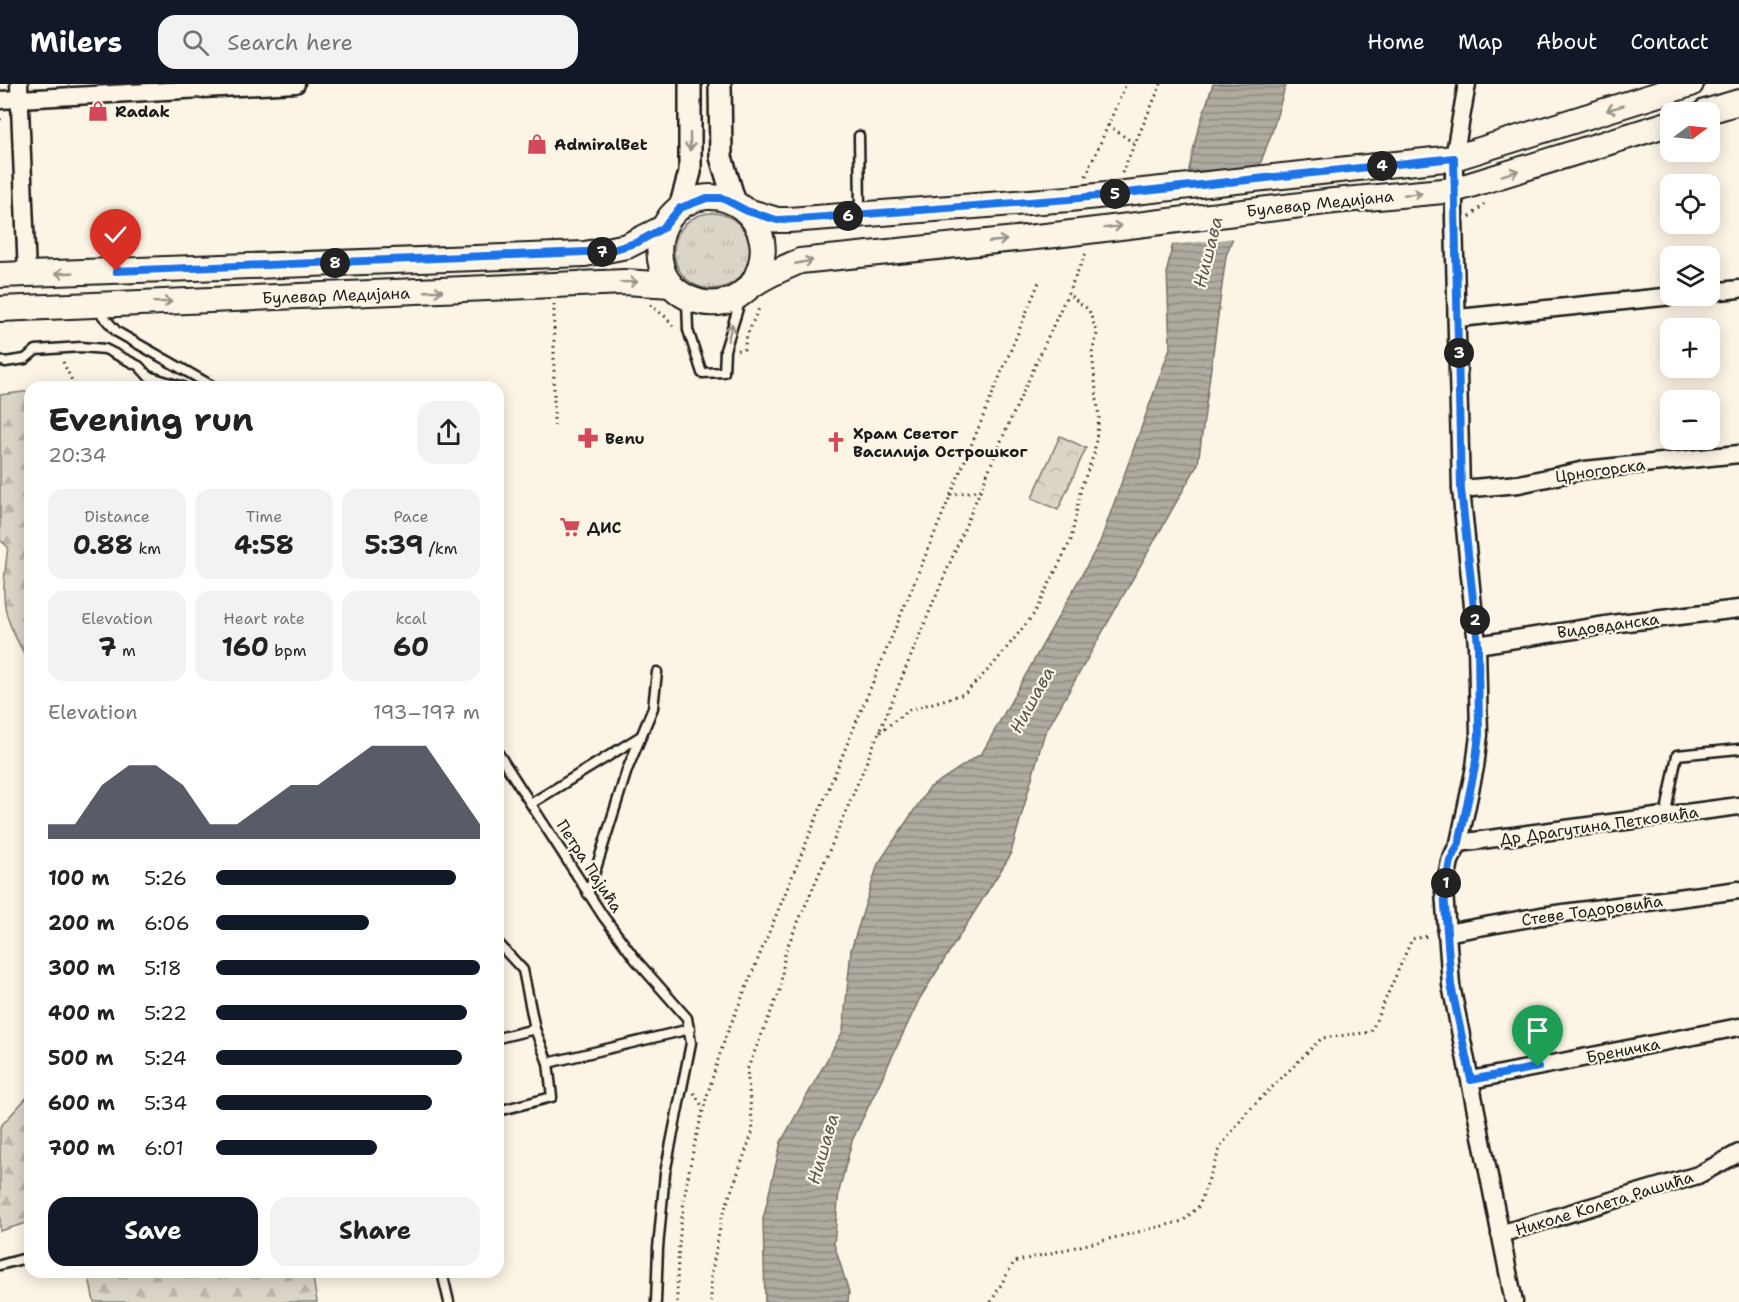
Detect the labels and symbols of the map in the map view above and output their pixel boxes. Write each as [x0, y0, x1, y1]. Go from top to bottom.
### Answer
shop icon: Radak [86, 99, 110, 123]
place label: Radak [115, 101, 170, 122]
north arrow [1660, 102, 1720, 162]
one-way arrow [1606, 103, 1625, 114]
shop icon: AdmiralBet [525, 132, 549, 156]
one-way arrow [684, 132, 696, 152]
place label: AdmiralBet [554, 134, 648, 155]
pin: 4 [1367, 151, 1397, 181]
one-way arrow [1500, 167, 1519, 178]
pin: 5 [1100, 179, 1130, 209]
street label: Булевар Медијана [1245, 185, 1395, 222]
one-way arrow [1403, 188, 1423, 199]
pin: 6 [833, 201, 863, 231]
pin [90, 209, 141, 271]
water label: Нишава [1188, 214, 1228, 290]
one-way arrow [1102, 222, 1122, 233]
one-way arrow [987, 235, 1007, 246]
pin: 7 [587, 237, 617, 267]
pin: 8 [320, 248, 350, 278]
one-way arrow [794, 256, 813, 267]
one-way arrow [55, 267, 75, 278]
one-way arrow [618, 277, 638, 288]
street label: Булевар Медијана [262, 282, 410, 309]
one-way arrow [424, 285, 444, 296]
one-way arrow [153, 297, 173, 308]
one-way arrow [725, 323, 736, 342]
pin: 3 [1444, 338, 1474, 368]
place label: Храм Светог Василија Острошког [853, 423, 1028, 462]
pharmacy icon: Benu [576, 426, 600, 450]
place label: Benu [605, 428, 645, 449]
church icon: Храм Светог Василија Острошког [824, 430, 848, 454]
street label: Црногорска [1554, 454, 1646, 487]
supermarket icon: ДИС [558, 515, 582, 539]
place label: ДИС [587, 517, 622, 538]
pin: 2 [1460, 605, 1490, 635]
street label: Видовданска [1556, 608, 1660, 643]
water label: Нишава [1004, 662, 1060, 738]
street label: Др Драгутина Петковића [1498, 801, 1700, 850]
street label: Петра Пајића [552, 816, 627, 917]
pin: 1 [1431, 868, 1461, 898]
street label: Стеве Тодоровића [1520, 890, 1664, 931]
pin [1512, 1005, 1563, 1067]
street label: Бреничка [1584, 1033, 1662, 1068]
water label: Нишава [801, 1111, 845, 1187]
street label: Николе Колета Рашића [1513, 1166, 1696, 1241]

